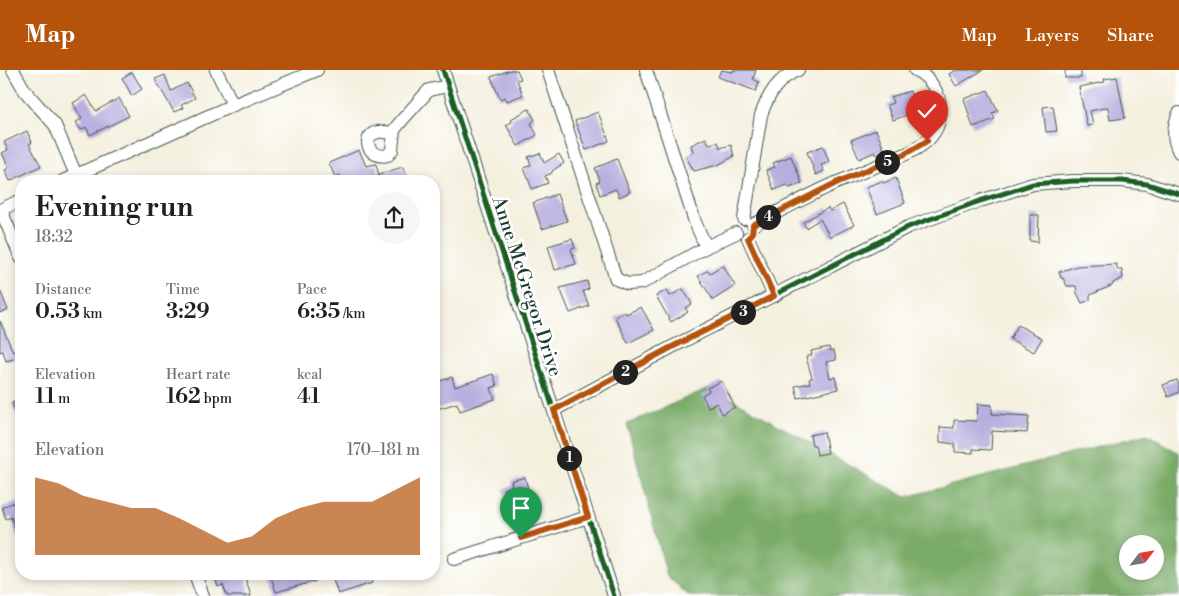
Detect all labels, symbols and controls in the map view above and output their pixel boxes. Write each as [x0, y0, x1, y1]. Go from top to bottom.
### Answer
text: Map [25, 20, 75, 50]
text: Map [962, 24, 997, 47]
text: Layers [1025, 24, 1079, 47]
text: Share [1107, 24, 1154, 47]
pin [906, 90, 948, 141]
icon: check [913, 97, 941, 125]
pin: 5 [874, 150, 900, 174]
text: 5 [883, 153, 892, 171]
text: Evening run [35, 190, 194, 225]
button: share [368, 192, 420, 244]
street label: Anne McGregor Drive [486, 192, 568, 380]
pin: 4 [756, 204, 780, 230]
text: 4 [764, 208, 773, 226]
text: 18:32 [35, 227, 73, 247]
text: Distance [35, 281, 92, 299]
text: Time [166, 281, 200, 299]
text: Pace [297, 281, 327, 299]
text: 0.53 [35, 299, 80, 325]
text: 3:29 [166, 299, 210, 325]
text: 6:35 [297, 299, 340, 325]
pin: 3 [730, 300, 756, 324]
text: 3 [739, 303, 748, 321]
text: km [80, 305, 103, 323]
text: /km [340, 305, 365, 323]
pin: 2 [612, 360, 638, 384]
text: 2 [621, 363, 630, 381]
text: Elevation [35, 366, 96, 384]
text: Heart rate [166, 366, 231, 384]
text: kcal [297, 366, 322, 384]
text: 11 [35, 384, 55, 410]
text: 162 [166, 384, 201, 410]
text: 41 [297, 384, 320, 410]
text: m [55, 390, 70, 408]
text: bpm [201, 390, 232, 408]
text: Elevation [35, 440, 104, 460]
text: 170–181 m [347, 440, 420, 460]
pin: 1 [556, 446, 582, 470]
text: 1 [566, 449, 573, 467]
pin [500, 487, 542, 538]
icon: arrive [507, 494, 535, 522]
north arrow [1119, 535, 1164, 580]
map controls [1119, 535, 1164, 580]

